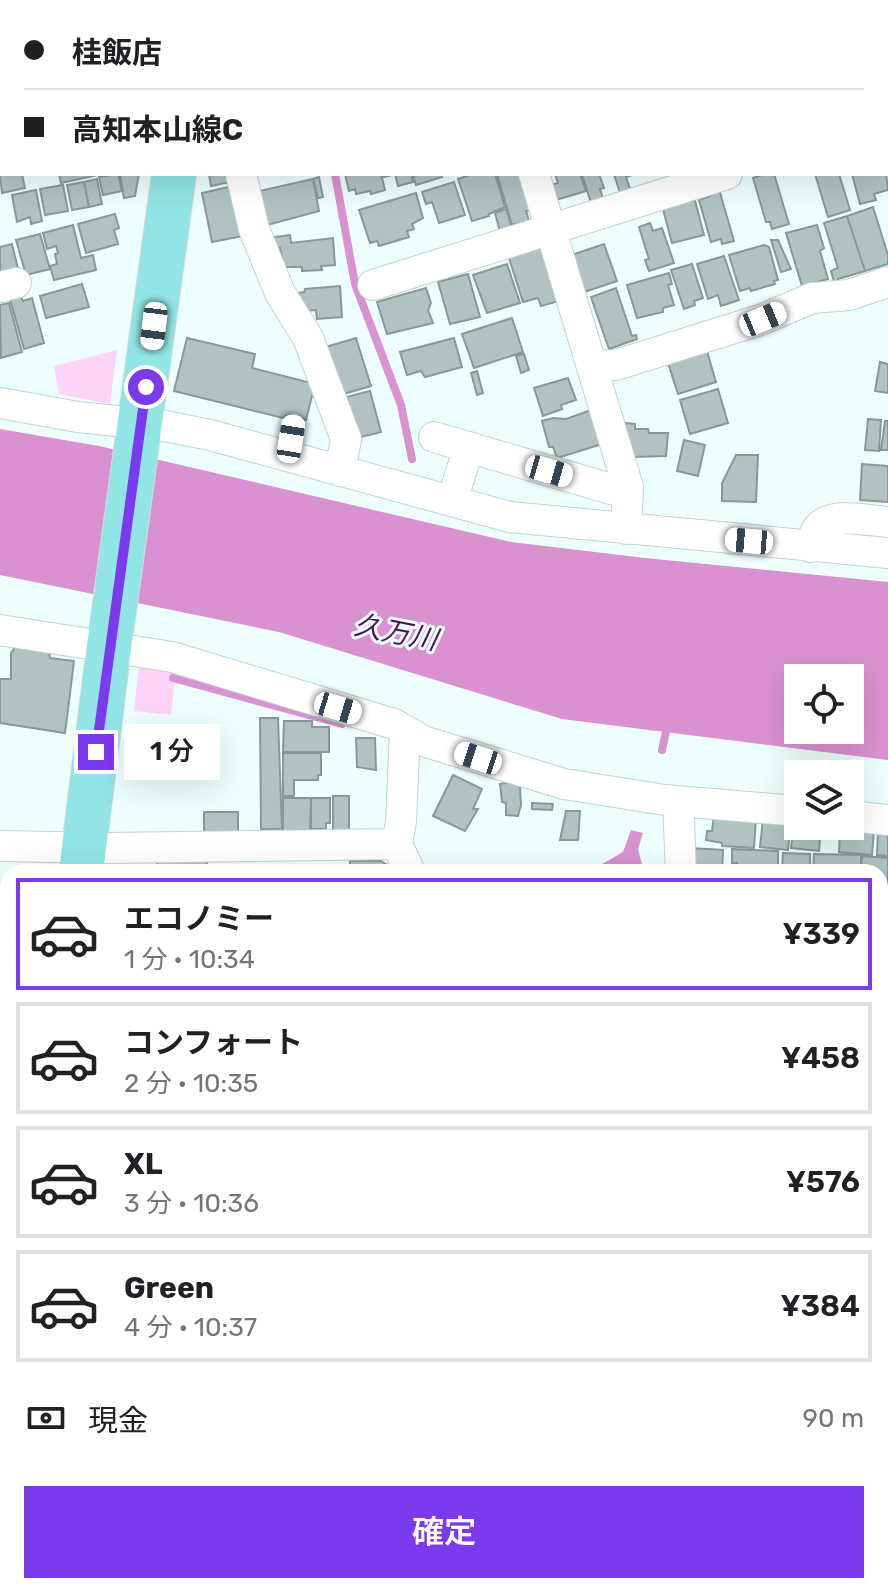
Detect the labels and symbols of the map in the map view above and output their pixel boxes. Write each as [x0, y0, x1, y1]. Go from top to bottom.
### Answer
car [736, 299, 790, 339]
car [139, 301, 169, 351]
route start [128, 369, 164, 405]
car [275, 413, 307, 465]
car [523, 453, 575, 489]
car [724, 527, 774, 555]
water label: 久万川 [352, 608, 443, 657]
car [312, 690, 364, 726]
callout: 1 分 [124, 724, 220, 780]
route end [78, 734, 114, 770]
car [451, 739, 505, 777]

